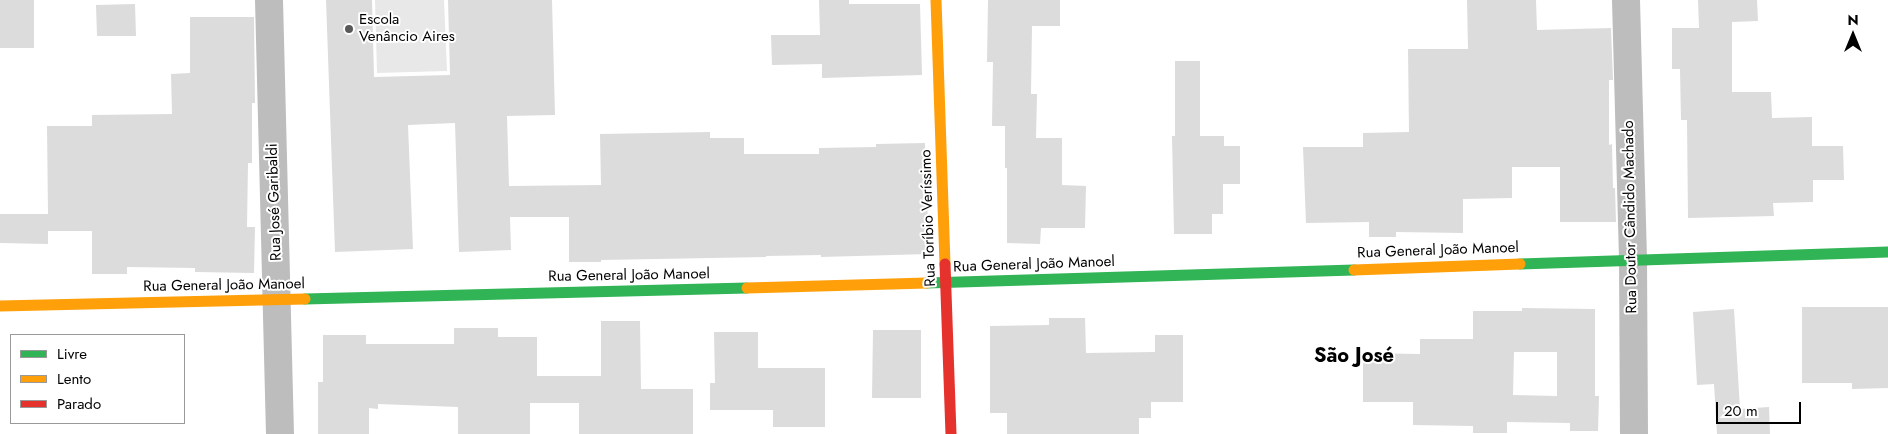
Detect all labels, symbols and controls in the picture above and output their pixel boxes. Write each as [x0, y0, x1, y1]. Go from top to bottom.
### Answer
north arrow [1828, 10, 1878, 60]
text: N [1847, 10, 1859, 30]
place label: Escola Venâncio Aires [359, 11, 455, 46]
marker: Escola Venâncio Aires [343, 23, 355, 35]
street label: Rua Doutor Cândido Machado [1620, 120, 1642, 314]
street label: Rua José Garibaldi [264, 143, 286, 261]
street label: Rua Toríbio Veríssimo [918, 149, 940, 287]
street label: Rua General João Manoel [1357, 239, 1519, 263]
street label: Rua General João Manoel [953, 253, 1115, 277]
street label: Rua General João Manoel [548, 266, 710, 286]
street label: Rua General João Manoel [143, 276, 305, 296]
legend [10, 334, 185, 424]
text: Livre [57, 343, 87, 365]
district label: São José [1314, 345, 1394, 369]
text: Lento [57, 368, 91, 390]
scale bar [1718, 392, 1803, 424]
text: Parado [57, 393, 101, 415]
text: 20 m [1724, 400, 1758, 422]

